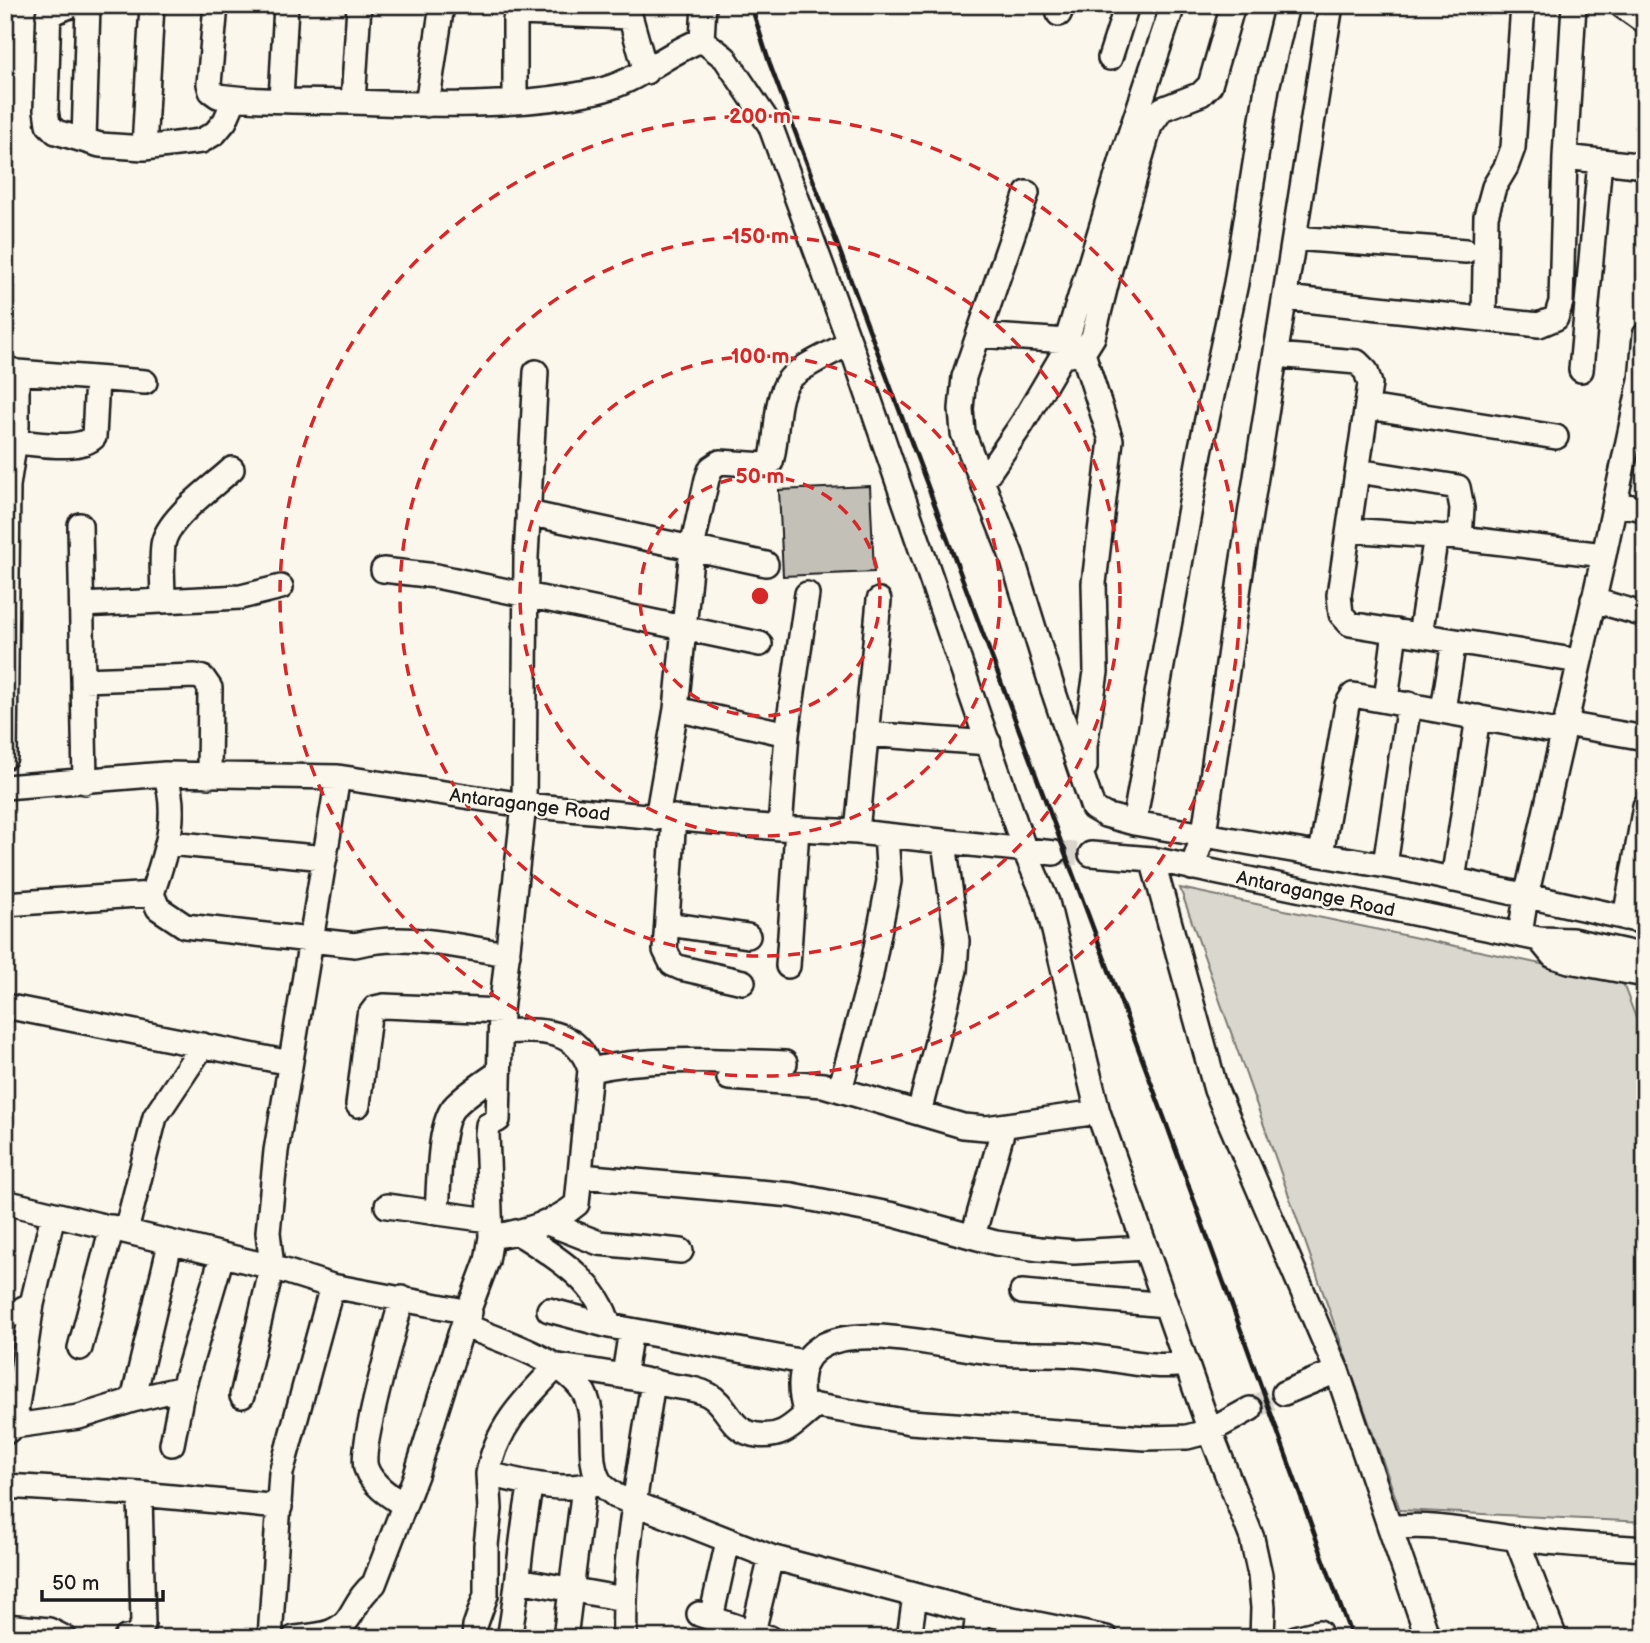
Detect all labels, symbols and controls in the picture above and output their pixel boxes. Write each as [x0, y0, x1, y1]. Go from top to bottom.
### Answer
text: 200 m [729, 104, 791, 129]
text: 150 m [731, 224, 789, 249]
text: 100 m [731, 344, 789, 369]
text: 50 m [736, 464, 784, 489]
centre of rings [748, 584, 772, 608]
street label: Antaragange Road [448, 784, 611, 827]
street label: Antaragange Road [1234, 866, 1397, 922]
scale bar [42, 1559, 163, 1603]
text: 50 m [52, 1571, 99, 1596]

